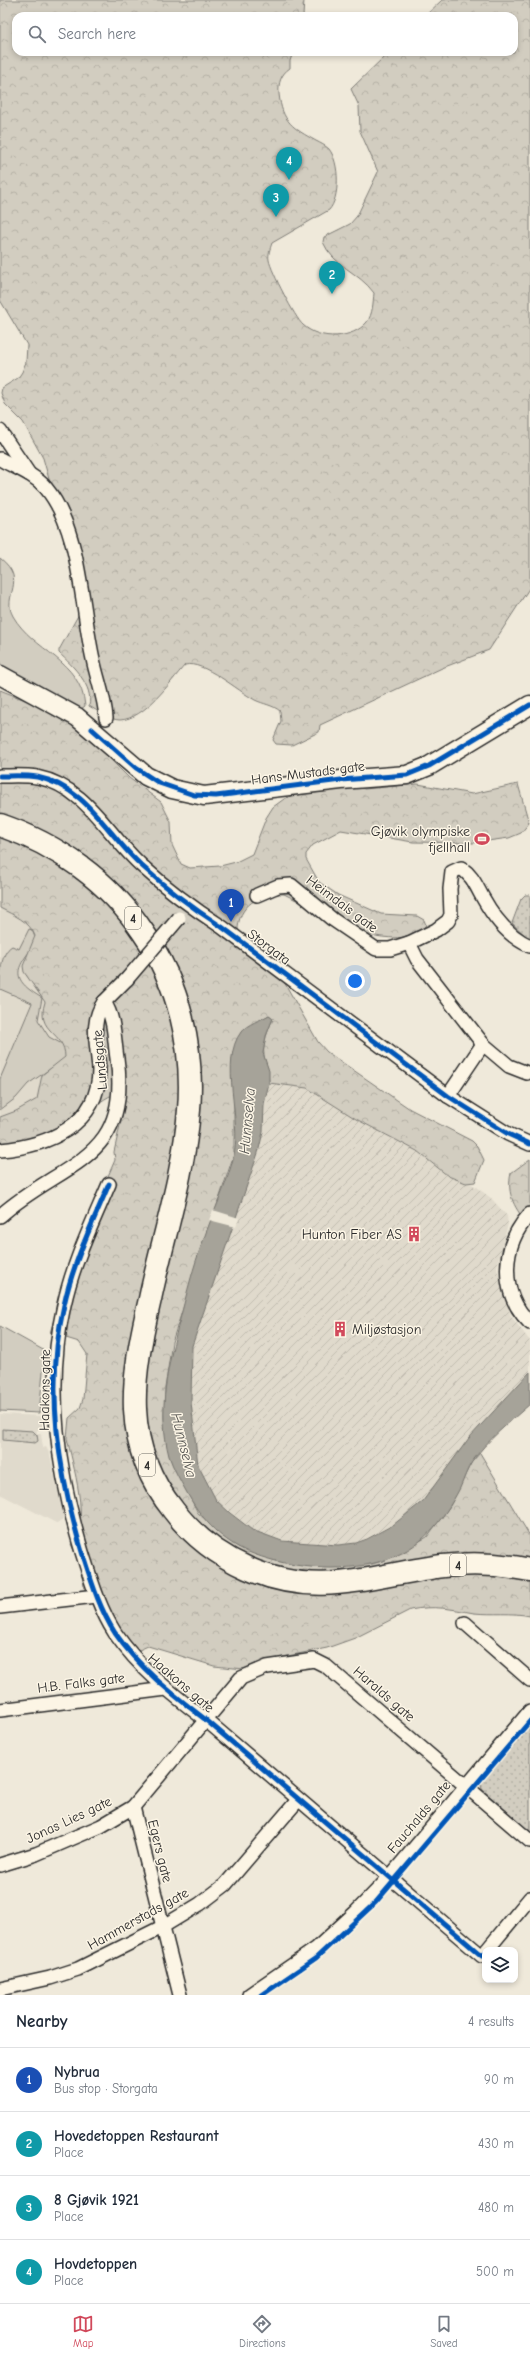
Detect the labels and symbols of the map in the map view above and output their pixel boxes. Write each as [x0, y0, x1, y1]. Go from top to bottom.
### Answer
pin: 4 [276, 147, 302, 180]
pin: 3 [263, 184, 289, 217]
pin: 2 [319, 261, 345, 294]
street label: Hans Mustads gate [250, 758, 366, 788]
place label: Gjøvik olympiske fjellhall [371, 823, 470, 856]
sports icon: Gjøvik olympiske fjellhall [473, 830, 491, 848]
street label: Heimdals gate [303, 872, 381, 936]
pin: 1 [218, 889, 244, 922]
road number: 4 [125, 907, 141, 929]
street label: Storgata [244, 925, 294, 969]
your location [345, 971, 365, 991]
street label: Lundsgate [89, 1029, 111, 1091]
water label: Hunnselva [235, 1087, 259, 1155]
building icon: Hunton Fiber AS [405, 1225, 423, 1243]
place label: Hunton Fiber AS [302, 1226, 402, 1243]
building icon: Miljøstasjon [331, 1320, 349, 1338]
place label: Miljøstasjon [352, 1321, 422, 1338]
street label: Haakons gate [36, 1349, 54, 1431]
water label: Hunnselva [167, 1411, 201, 1480]
road number: 4 [139, 1454, 155, 1476]
road number: 4 [450, 1554, 466, 1576]
street label: Haakons gate [144, 1650, 218, 1716]
street label: Haralds gate [350, 1663, 418, 1725]
street label: H.B. Falks gate [36, 1669, 126, 1697]
street label: Fauchalds gate [384, 1777, 454, 1857]
street label: Jonas Lies gate [24, 1793, 114, 1847]
street label: Egers gate [144, 1818, 176, 1884]
street label: Hammerstads gate [85, 1884, 191, 1954]

